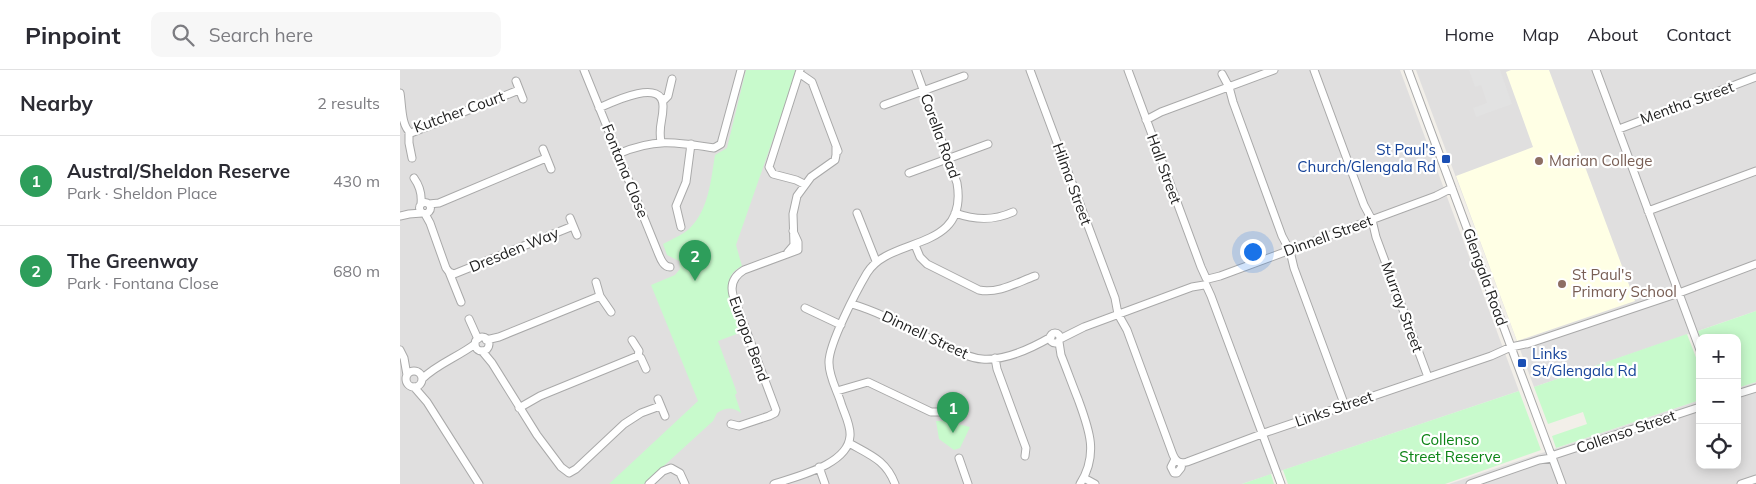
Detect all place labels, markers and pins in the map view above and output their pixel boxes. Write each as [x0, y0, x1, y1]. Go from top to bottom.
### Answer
place label: St Paul's Church/Glengala Rd [1297, 140, 1436, 176]
place label: Marian College [1549, 151, 1652, 170]
marker: St Paul's Church/Glengala Rd [1440, 153, 1452, 165]
marker: Marian College [1533, 155, 1545, 167]
pin: 2 [679, 240, 711, 281]
place label: St Paul's Primary School [1572, 265, 1677, 301]
marker: St Paul's Primary School [1556, 278, 1568, 290]
place label: Links St/Glengala Rd [1532, 344, 1637, 380]
marker: Links St/Glengala Rd [1516, 357, 1528, 369]
pin: 1 [937, 392, 969, 433]

